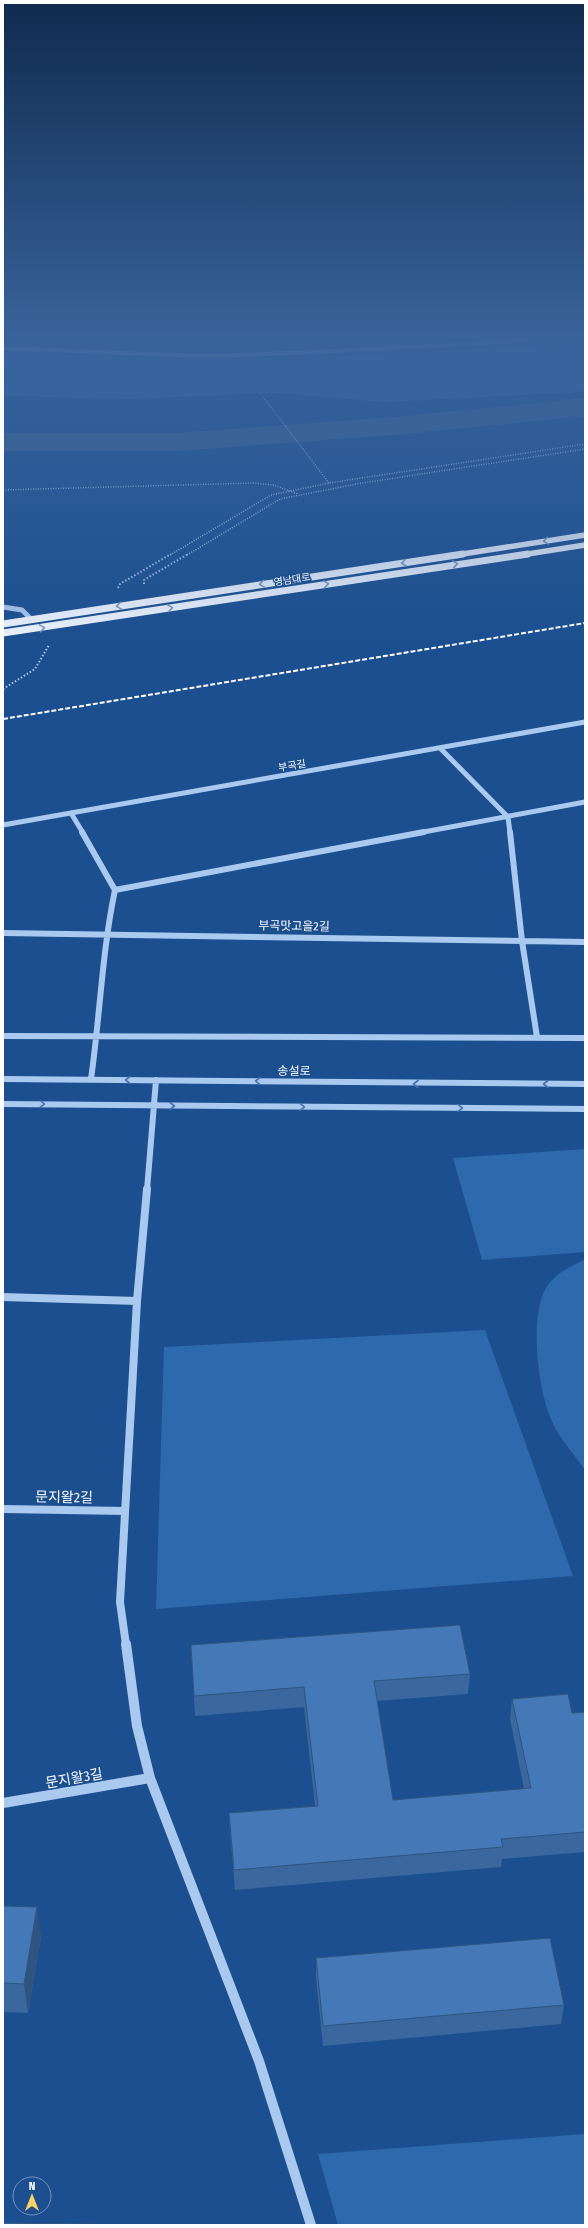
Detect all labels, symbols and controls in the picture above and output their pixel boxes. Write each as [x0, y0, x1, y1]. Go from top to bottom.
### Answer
one-way arrow [543, 536, 550, 545]
one-way arrow [401, 558, 407, 567]
one-way arrow [452, 561, 458, 569]
street label: 영남대로 [273, 571, 311, 589]
one-way arrow [259, 579, 265, 588]
one-way arrow [323, 580, 329, 589]
one-way arrow [116, 601, 122, 610]
one-way arrow [167, 604, 173, 613]
one-way arrow [38, 624, 45, 633]
street label: 부곡길 [278, 758, 307, 774]
street label: 부곡맛고을2길 [258, 918, 330, 934]
street label: 송설로 [277, 1064, 311, 1078]
one-way arrow [125, 1076, 131, 1084]
one-way arrow [255, 1077, 261, 1085]
one-way arrow [413, 1080, 419, 1088]
one-way arrow [543, 1080, 549, 1088]
one-way arrow [39, 1100, 45, 1108]
one-way arrow [169, 1102, 175, 1110]
one-way arrow [299, 1103, 305, 1111]
one-way arrow [457, 1104, 463, 1112]
street label: 문지왈2길 [35, 1488, 93, 1507]
street label: 문지왈3길 [44, 1765, 104, 1792]
north arrow [12, 2176, 52, 2216]
text: N [29, 2180, 35, 2193]

